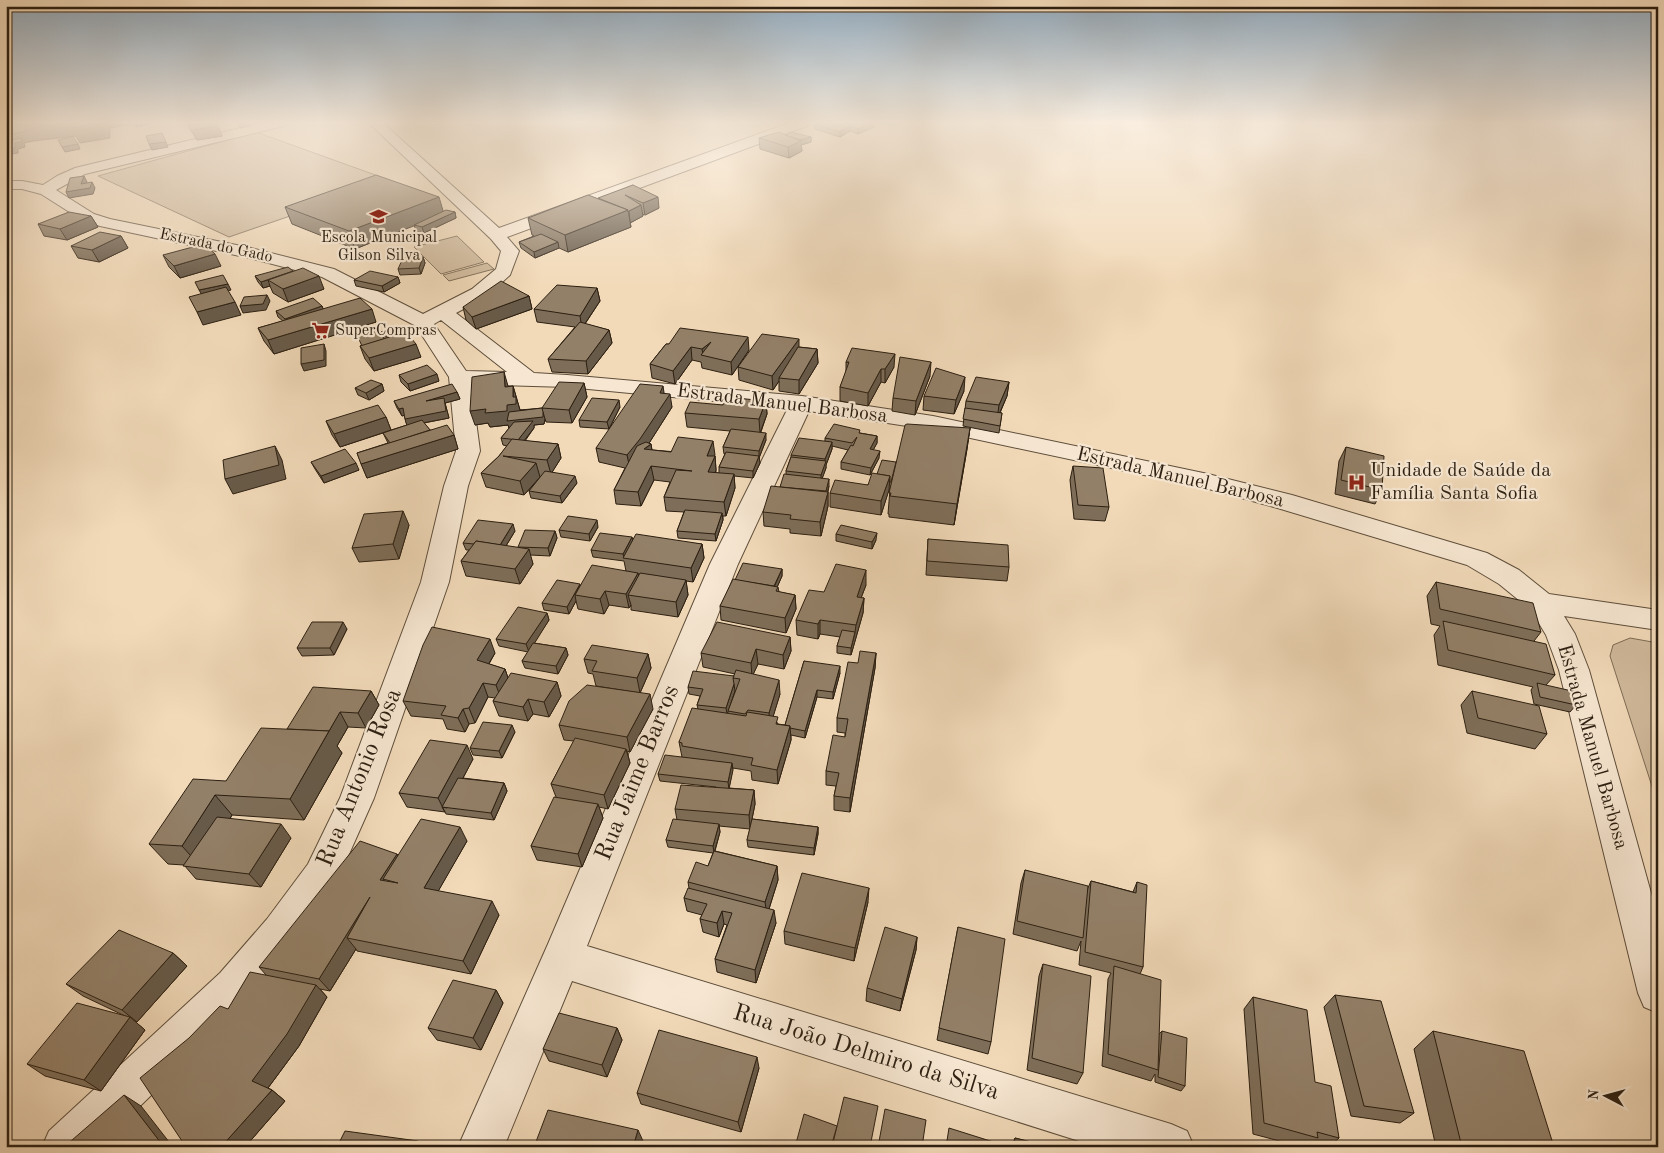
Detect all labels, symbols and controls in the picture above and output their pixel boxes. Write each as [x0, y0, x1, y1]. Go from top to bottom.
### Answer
school or university icon: Escola Municipal Gilson Silva [369, 206, 389, 226]
street label: Estrada do Gado [158, 226, 274, 266]
place label: Escola Municipal Gilson Silva [321, 230, 437, 264]
supermarket icon: SuperCompras [311, 321, 331, 341]
place label: SuperCompras [335, 323, 437, 339]
street label: Estrada Manuel Barbosa [675, 381, 889, 427]
street label: Estrada Manuel Barbosa [1074, 444, 1286, 512]
place label: Unidade de Saúde da Família Santa Sofia [1370, 461, 1551, 504]
hospital icon: Unidade de Saúde da Família Santa Sofia [1346, 472, 1366, 492]
street label: Estrada Manuel Barbosa [1553, 642, 1631, 852]
street label: Rua Jaime Barros [592, 682, 684, 864]
street label: Rua Antonio Rosa [313, 685, 407, 870]
street label: Rua João Delmiro da Silva [730, 1001, 1002, 1105]
north arrow [1582, 1070, 1632, 1120]
text: N [1587, 1088, 1602, 1101]

